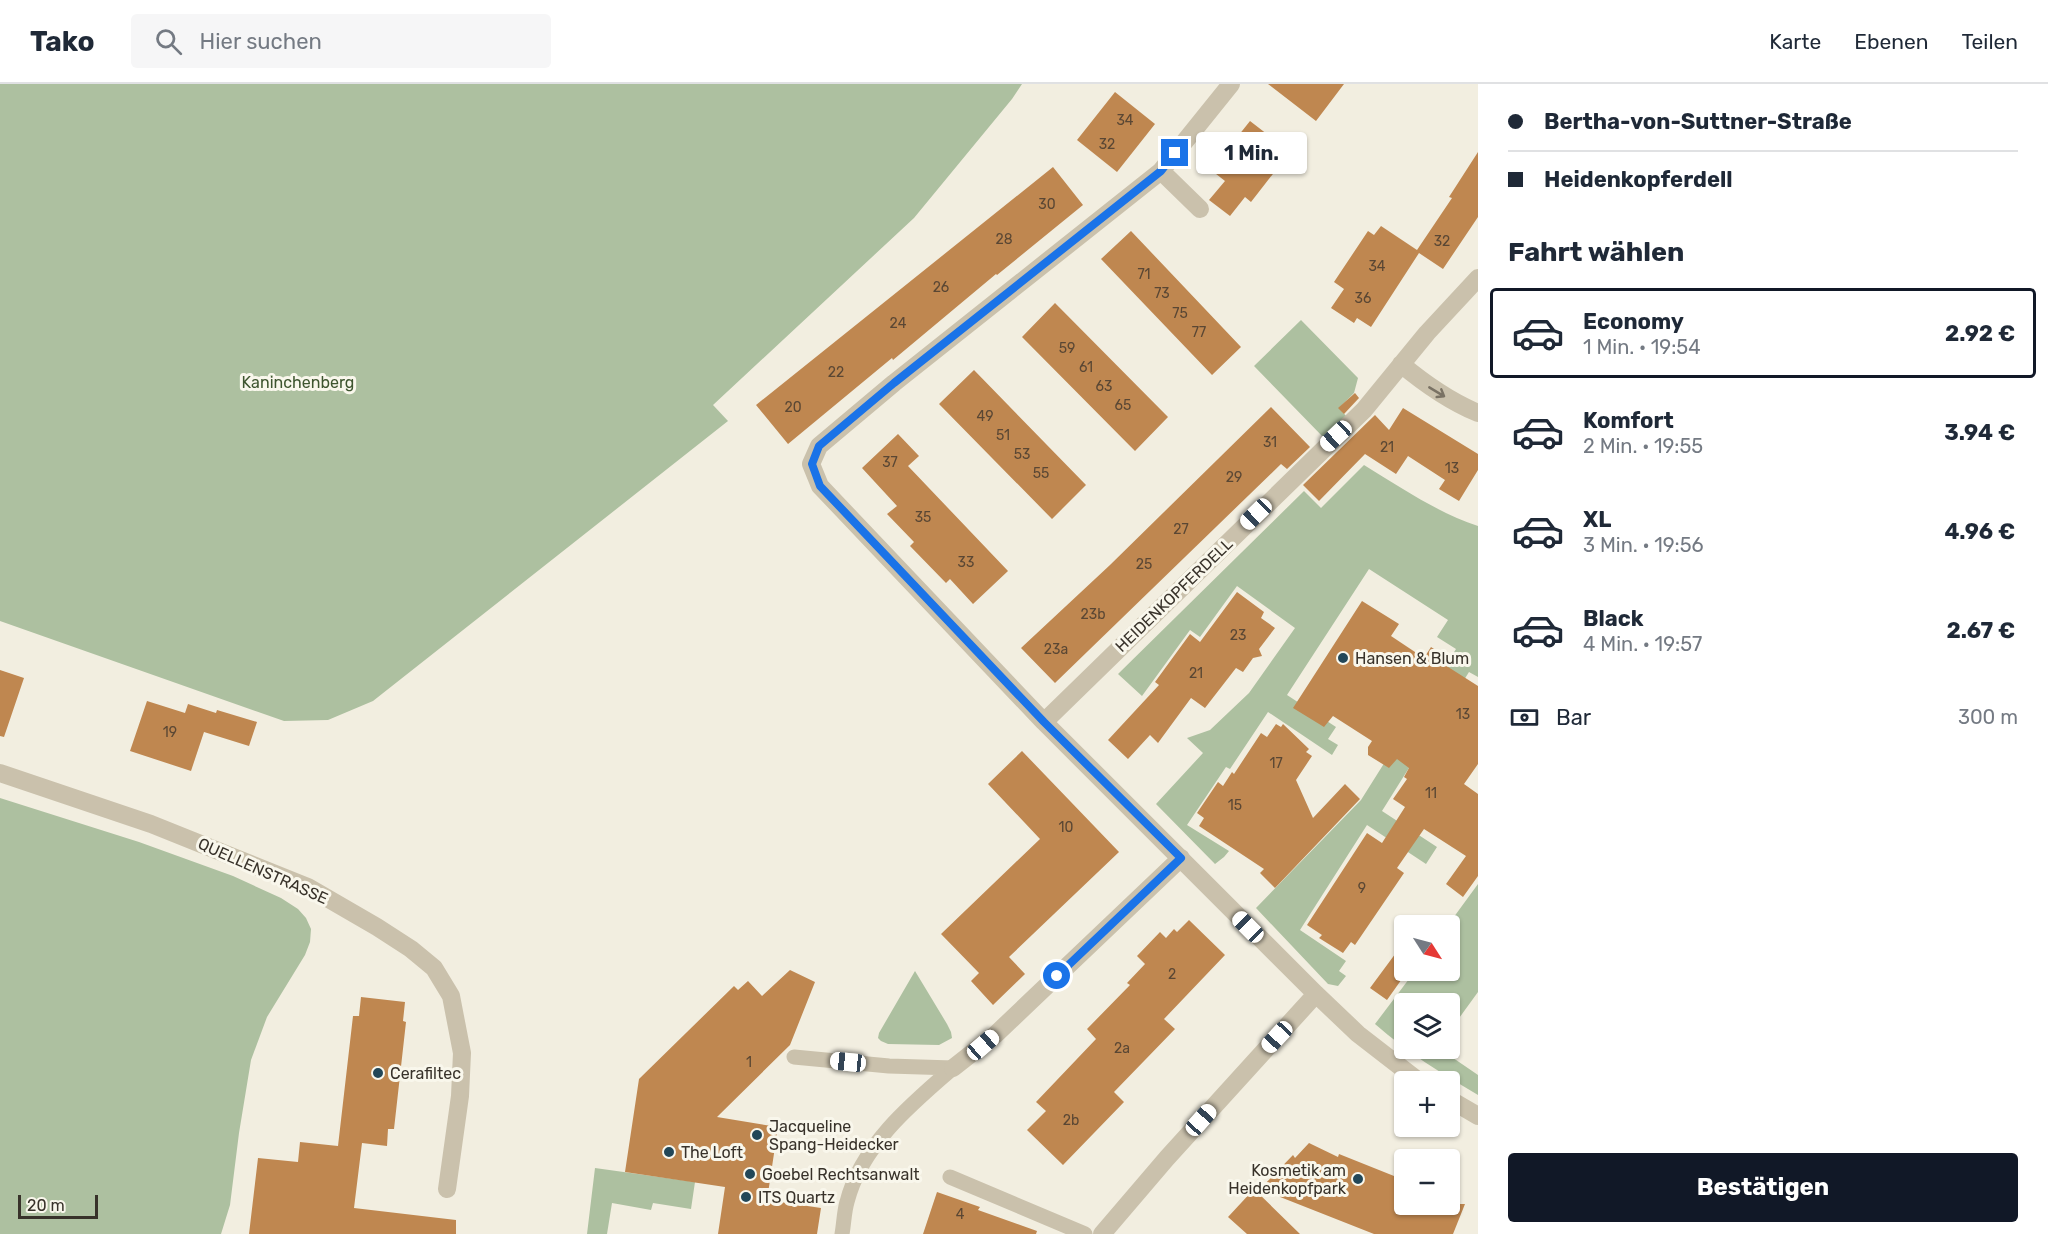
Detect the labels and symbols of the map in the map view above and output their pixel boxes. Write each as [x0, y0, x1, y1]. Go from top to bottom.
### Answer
house number: 34 [1116, 112, 1134, 129]
callout: 1 Min. [1196, 132, 1307, 174]
house number: 32 [1099, 136, 1115, 153]
route end [1161, 139, 1188, 166]
house number: 30 [1038, 196, 1056, 213]
house number: 28 [995, 231, 1013, 248]
house number: 32 [1434, 233, 1450, 250]
house number: 34 [1368, 258, 1386, 275]
house number: 71 [1137, 266, 1151, 283]
house number: 26 [933, 279, 949, 296]
house number: 73 [1154, 285, 1170, 302]
house number: 36 [1355, 290, 1371, 307]
house number: 75 [1172, 305, 1188, 322]
house number: 24 [890, 315, 907, 332]
house number: 77 [1192, 324, 1206, 341]
house number: 59 [1059, 340, 1075, 357]
house number: 61 [1079, 359, 1093, 376]
house number: 22 [828, 364, 844, 381]
park label: Kaninchenberg [242, 373, 354, 392]
house number: 63 [1096, 378, 1112, 395]
one-way arrow [1428, 386, 1445, 398]
house number: 65 [1115, 397, 1131, 414]
house number: 20 [784, 399, 802, 416]
house number: 49 [977, 408, 993, 425]
car [1317, 417, 1355, 455]
house number: 51 [996, 427, 1010, 444]
house number: 31 [1263, 434, 1277, 451]
house number: 21 [1380, 439, 1394, 456]
house number: 53 [1014, 446, 1030, 463]
house number: 37 [882, 454, 898, 471]
house number: 13 [1445, 460, 1459, 477]
house number: 55 [1033, 465, 1049, 482]
house number: 29 [1226, 469, 1242, 486]
car [1237, 495, 1275, 533]
house number: 35 [915, 509, 931, 526]
house number: 27 [1173, 521, 1189, 538]
street label: HEIDENKOPFERDELL [1111, 534, 1237, 656]
house number: 33 [958, 554, 974, 571]
house number: 25 [1136, 556, 1152, 573]
house number: 23b [1081, 606, 1105, 623]
house number: 23 [1230, 627, 1246, 644]
house number: 23a [1044, 641, 1068, 658]
place label: Hansen & Blum [1355, 649, 1469, 668]
marker: Hansen & Blum [1336, 651, 1350, 665]
house number: 21 [1189, 665, 1203, 682]
house number: 13 [1456, 706, 1470, 723]
house number: 19 [163, 724, 177, 741]
house number: 17 [1269, 755, 1283, 772]
house number: 11 [1425, 785, 1437, 802]
house number: 15 [1228, 797, 1242, 814]
house number: 10 [1059, 819, 1074, 836]
street label: QUELLENSTRASSE [195, 834, 331, 908]
house number: 9 [1358, 880, 1366, 897]
car [1229, 908, 1267, 946]
north arrow [1394, 915, 1460, 981]
route start [1043, 962, 1070, 989]
house number: 2 [1168, 966, 1176, 983]
car [1258, 1018, 1296, 1056]
car [964, 1026, 1002, 1064]
house number: 2a [1114, 1040, 1130, 1057]
car [829, 1051, 867, 1073]
house number: 1 [746, 1054, 752, 1071]
place label: Cerafiltec [390, 1064, 461, 1083]
marker: Cerafiltec [371, 1066, 385, 1080]
car [1182, 1101, 1220, 1139]
house number: 2b [1063, 1112, 1079, 1129]
place label: Jacqueline Spang-Heidecker [769, 1117, 899, 1154]
marker: Jacqueline Spang-Heidecker [750, 1128, 764, 1142]
place label: The Loft [681, 1143, 743, 1162]
marker: The Loft [662, 1145, 676, 1159]
place label: Kosmetik am Heidenkopfpark [1228, 1161, 1347, 1198]
place label: Goebel Rechtsanwalt [762, 1165, 920, 1184]
marker: Goebel Rechtsanwalt [743, 1167, 757, 1181]
marker: Kosmetik am Heidenkopfpark [1351, 1172, 1365, 1186]
place label: ITS Quartz [758, 1188, 835, 1207]
marker: ITS Quartz [739, 1190, 753, 1204]
scale bar [18, 1192, 98, 1220]
house number: 4 [956, 1206, 965, 1223]

